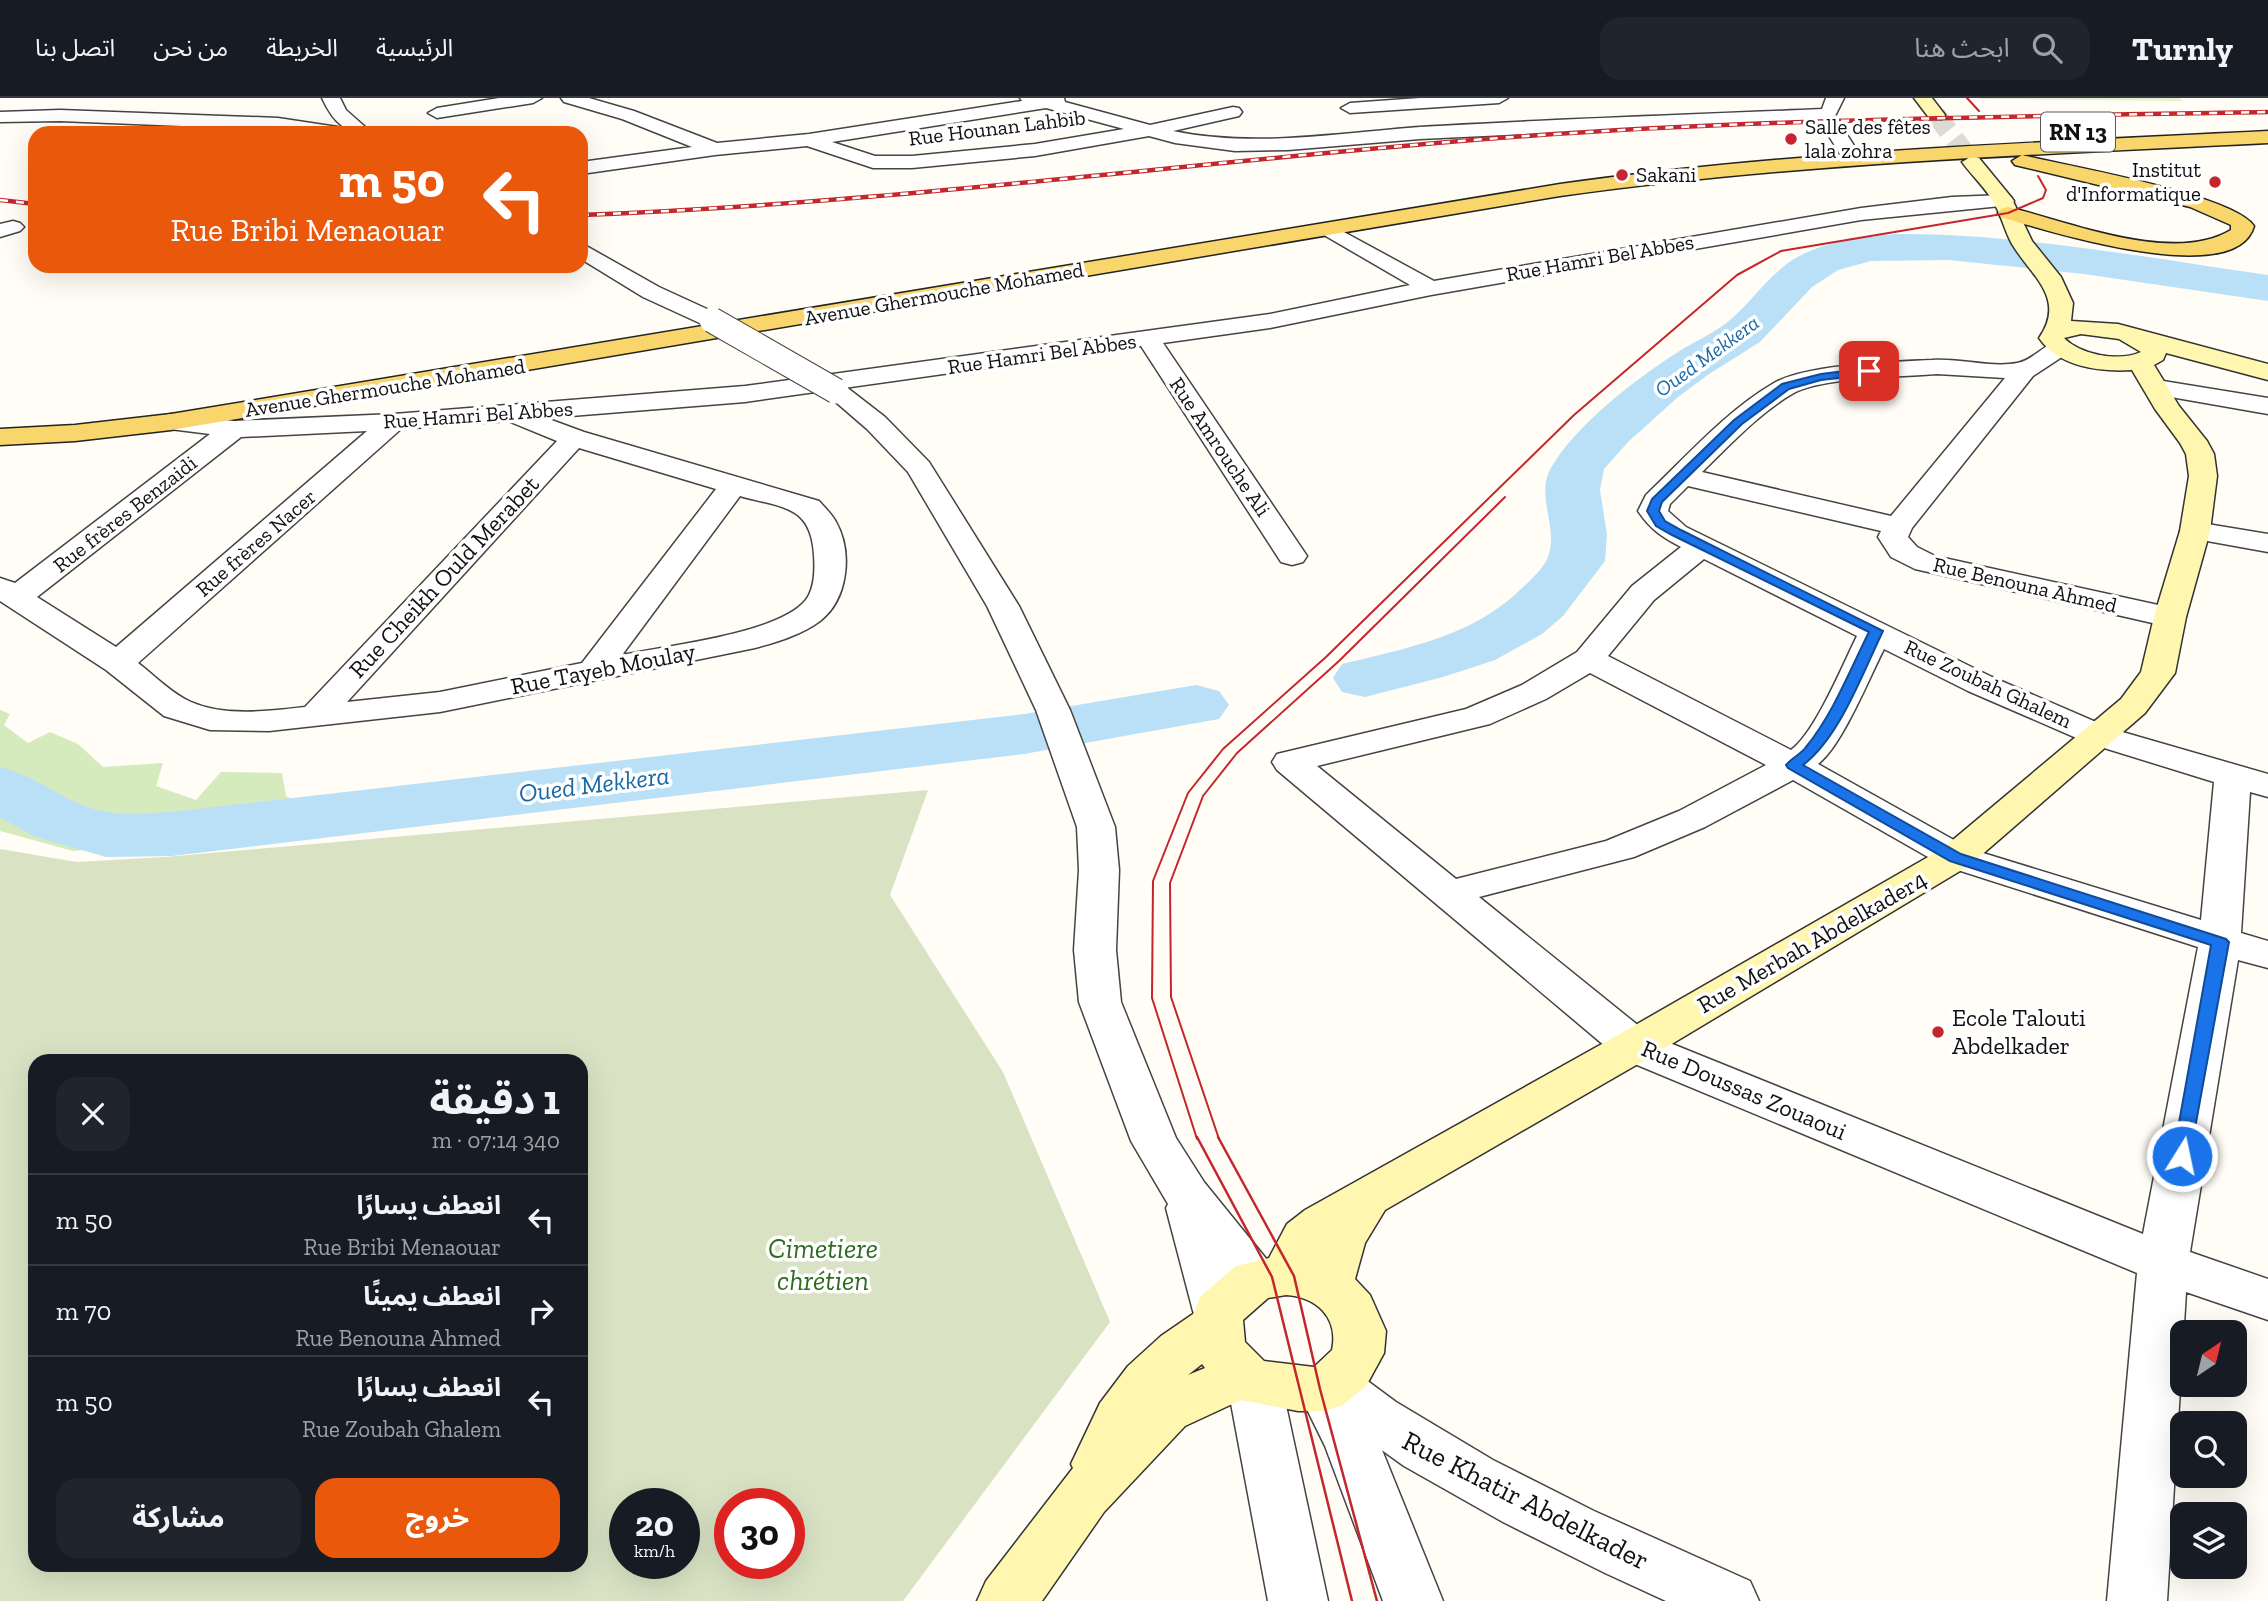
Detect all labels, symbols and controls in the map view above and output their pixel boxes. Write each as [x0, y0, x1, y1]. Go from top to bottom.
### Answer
search box [1600, 17, 2090, 80]
icon: search [2028, 29, 2066, 67]
text: Turnly [2132, 29, 2233, 68]
text: ابحث هنا [1914, 32, 2010, 64]
text: اتصل بنا [35, 33, 115, 62]
text: من نحن [153, 33, 228, 62]
text: الخريطة [266, 33, 338, 62]
text: الرئيسية [376, 33, 453, 62]
street label: Rue Hounan Lahbib [907, 104, 1087, 151]
road number: RN 13 [2041, 112, 2115, 152]
place label: Salle des fêtes lala zohra [1805, 114, 1931, 163]
marker: Salle des fêtes lala zohra [1783, 131, 1799, 147]
text: 50 m [339, 151, 445, 210]
icon: left [469, 154, 560, 245]
place label: Institut d'Informatique [2066, 157, 2201, 206]
place label: Sakani [1636, 162, 1696, 187]
marker: Sakani [1614, 167, 1630, 183]
marker: Institut d'Informatique [2207, 174, 2223, 190]
text: Rue Bribi Menaouar [170, 211, 445, 249]
street label: Rue Hamri Bel Abbes [1504, 229, 1696, 286]
street label: Avenue Ghermouche Mohamed [802, 257, 1086, 330]
water label: Oued Mekkera [1650, 310, 1764, 402]
street label: Rue Hamri Bel Abbes [946, 328, 1138, 379]
pin [1839, 341, 1899, 401]
icon: arrive [1850, 352, 1888, 390]
street label: Avenue Ghermouche Mohamed [243, 353, 527, 422]
street label: Rue Amrouche Ali [1165, 372, 1276, 521]
street label: Rue Hamri Bel Abbes [382, 395, 574, 434]
street label: Rue frères Benzaidi [48, 450, 202, 577]
street label: Rue Cheikh Ould Merabet [342, 470, 545, 684]
street label: Rue frères Nacer [191, 484, 321, 602]
street label: Rue Benouna Ahmed [1931, 551, 2120, 618]
street label: Rue Zoubah Ghalem [1901, 634, 2076, 733]
street label: Rue Tayeb Moulay [508, 636, 698, 701]
water label: Oued Mekkera [517, 759, 671, 809]
street label: Rue Merbah Abdelkader4 [1692, 864, 1932, 1019]
place label: Ecole Talouti Abdelkader [1952, 1003, 2086, 1060]
marker: Ecole Talouti Abdelkader [1930, 1024, 1946, 1040]
street label: Rue Doussas Zouaoui [1637, 1033, 1851, 1146]
text: 1 دقيقة [430, 1074, 560, 1125]
button: close [56, 1077, 130, 1151]
position arrow [2145, 1119, 2219, 1193]
text: 340 m · 07:14 [432, 1126, 560, 1154]
text: انعطف يسارًا [356, 1189, 501, 1221]
icon: left [522, 1201, 560, 1239]
text: 50 m [56, 1204, 113, 1236]
park label: Cimetiere chrétien [768, 1232, 878, 1297]
text: Rue Bribi Menaouar [304, 1233, 501, 1261]
text: انعطف يمينًا [363, 1280, 501, 1312]
icon: right [522, 1292, 560, 1330]
text: 70 m [56, 1295, 112, 1327]
north arrow [2170, 1320, 2247, 1396]
map controls [2170, 1320, 2247, 1579]
text: Rue Benouna Ahmed [295, 1324, 501, 1352]
text: انعطف يسارًا [356, 1371, 501, 1403]
icon: left [522, 1383, 560, 1421]
text: 50 m [56, 1386, 113, 1418]
button: search [2170, 1411, 2247, 1488]
text: Rue Zoubah Ghalem [302, 1415, 501, 1443]
street label: Rue Khatir Abdelkader [1397, 1424, 1655, 1577]
button: مشاركة [56, 1478, 301, 1558]
button: خروج [315, 1478, 560, 1558]
speed limit sign: 30 [714, 1488, 805, 1579]
button: layers [2170, 1502, 2247, 1579]
text: 20 [635, 1503, 674, 1545]
text: km/h [634, 1540, 675, 1562]

